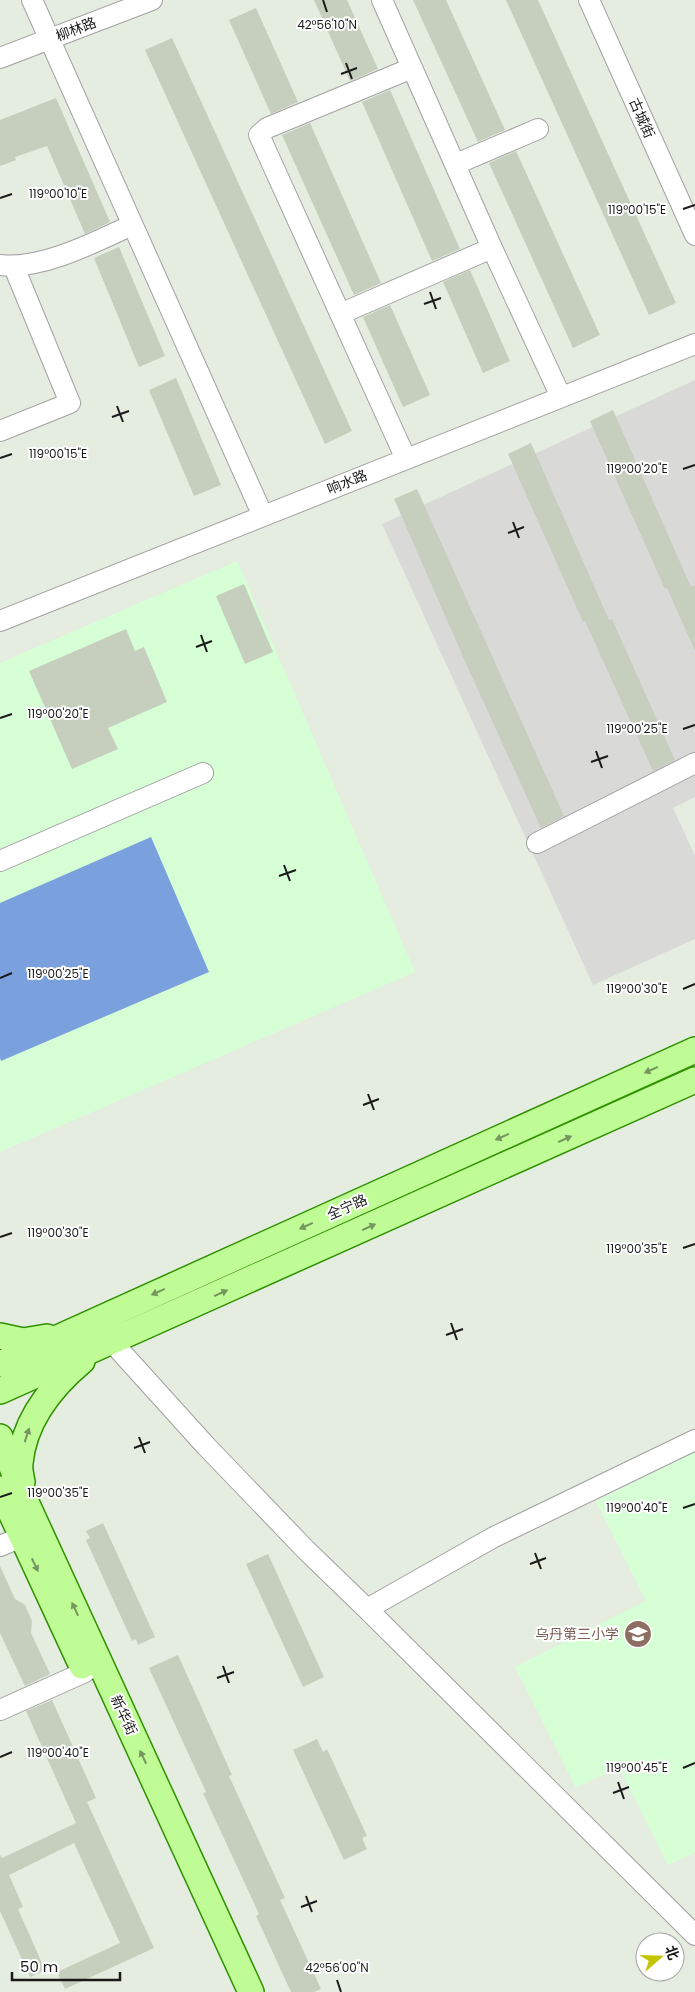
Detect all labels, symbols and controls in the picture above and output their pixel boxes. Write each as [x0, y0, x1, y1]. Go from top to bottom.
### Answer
street label: 柳林路 [53, 12, 99, 46]
text: 42°56'10"N [297, 16, 357, 33]
street label: 古城街 [624, 95, 660, 141]
text: 119°00'10"E [29, 185, 87, 202]
text: 119°00'15"E [608, 201, 666, 218]
text: 119°00'15"E [29, 445, 87, 462]
text: 119°00'20"E [606, 460, 668, 477]
street label: 响水路 [324, 465, 370, 499]
text: 119°00'20"E [27, 705, 89, 722]
text: 119°00'25"E [606, 720, 668, 737]
text: 119°00'25"E [27, 965, 89, 982]
text: 119°00'30"E [606, 980, 668, 997]
one-way arrow [644, 1067, 658, 1075]
one-way arrow [495, 1134, 509, 1142]
one-way arrow [558, 1134, 572, 1142]
street label: 全宁路 [324, 1189, 370, 1225]
one-way arrow [299, 1221, 314, 1230]
one-way arrow [362, 1222, 376, 1230]
text: 119°00'30"E [27, 1224, 89, 1241]
text: 119°00'35"E [606, 1240, 668, 1257]
one-way arrow [151, 1289, 165, 1297]
one-way arrow [214, 1289, 228, 1297]
one-way arrow [24, 1427, 31, 1442]
text: 119°00'35"E [27, 1484, 89, 1501]
text: 119°00'40"E [606, 1499, 668, 1516]
one-way arrow [31, 1558, 39, 1572]
one-way arrow [71, 1602, 79, 1616]
school or university icon: 乌丹第三小学 [623, 1619, 653, 1649]
place label: 乌丹第三小学 [535, 1624, 619, 1644]
street label: 新华街 [106, 1692, 142, 1738]
text: 119°00'40"E [27, 1744, 89, 1761]
one-way arrow [139, 1750, 147, 1764]
text: 119°00'45"E [606, 1759, 668, 1776]
north arrow [635, 1932, 685, 1982]
text: 北 [660, 1943, 684, 1963]
scale bar [12, 1950, 120, 1982]
text: 50 m [20, 1956, 58, 1977]
text: 42°56'00"N [305, 1959, 369, 1976]

